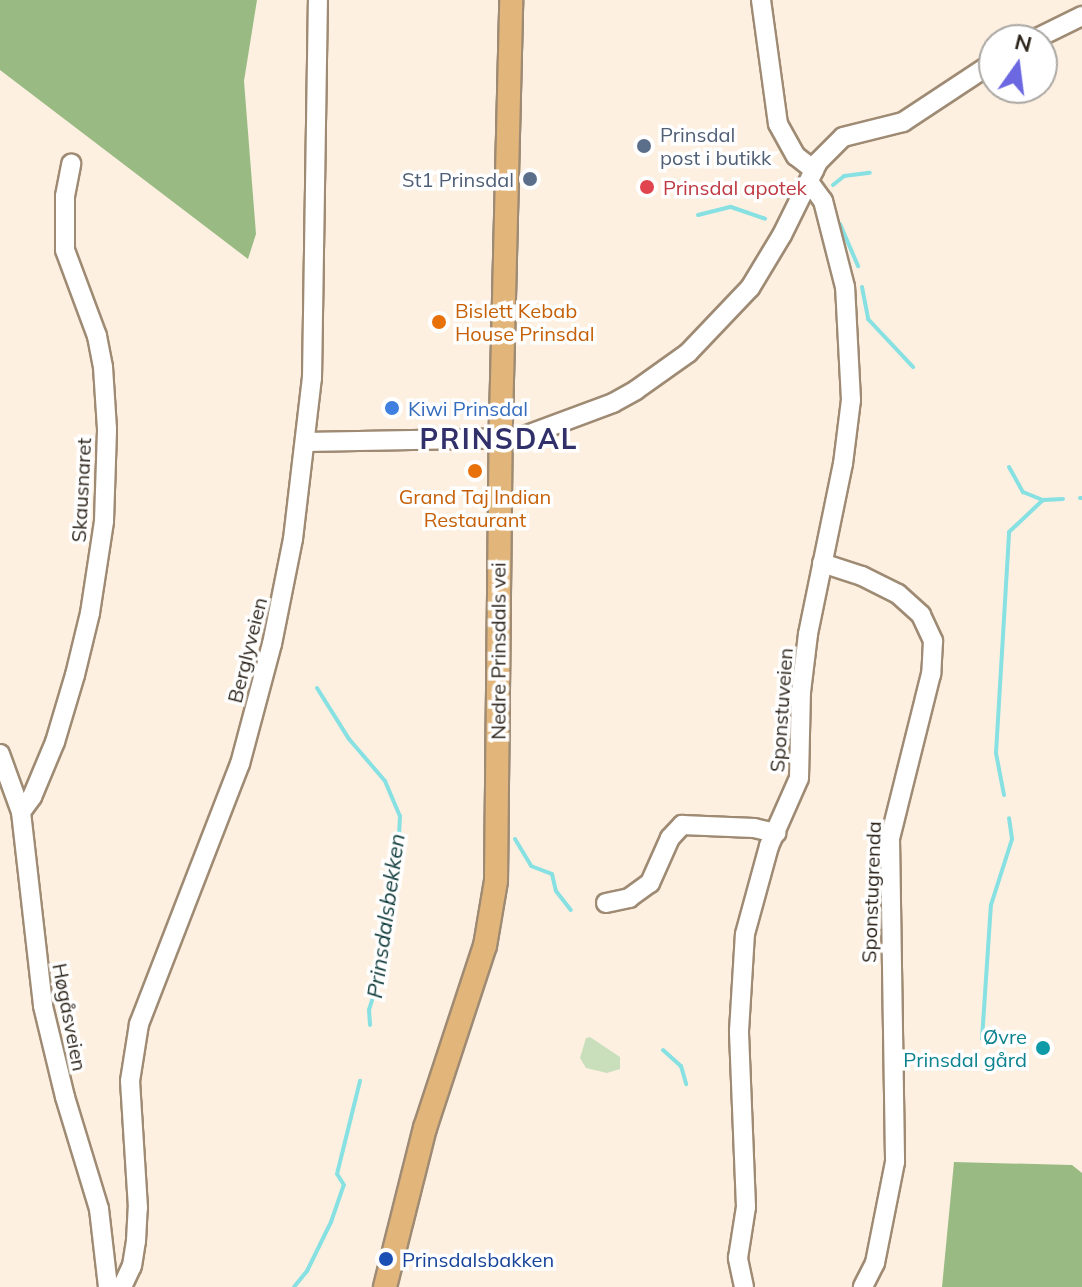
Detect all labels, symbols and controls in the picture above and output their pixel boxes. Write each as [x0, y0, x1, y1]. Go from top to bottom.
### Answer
north arrow [978, 24, 1058, 104]
text: N [1012, 27, 1035, 58]
place label: Prinsdal post i butikk [660, 122, 771, 169]
marker: Prinsdal post i butikk [635, 137, 653, 155]
place label: St1 Prinsdal [402, 167, 514, 191]
marker: St1 Prinsdal [521, 170, 539, 188]
place label: Prinsdal apotek [663, 175, 807, 199]
marker: Prinsdal apotek [638, 178, 656, 196]
place label: Bislett Kebab House Prinsdal [455, 298, 595, 345]
marker: Bislett Kebab House Prinsdal [430, 313, 448, 331]
place label: Kiwi Prinsdal [408, 396, 528, 420]
marker: Kiwi Prinsdal [383, 399, 401, 417]
district label: PRINSDAL [419, 422, 579, 456]
street label: Skausnaret [66, 437, 96, 543]
marker: Grand Taj Indian Restaurant [466, 462, 484, 480]
place label: Grand Taj Indian Restaurant [399, 484, 551, 531]
street label: Nedre Prinsdals vei [486, 562, 510, 740]
street label: Berglyveien [222, 595, 272, 705]
street label: Sponstuveien [765, 647, 797, 773]
street label: Sponstugrenda [857, 821, 885, 963]
water label: Prinsdalsbekken [361, 832, 411, 1000]
street label: Høgåsveien [48, 961, 92, 1073]
place label: Øvre Prinsdal gård [903, 1024, 1027, 1071]
marker: Øvre Prinsdal gård [1034, 1039, 1052, 1057]
place label: Prinsdalsbakken [402, 1247, 554, 1271]
marker: Prinsdalsbakken [377, 1250, 395, 1268]

